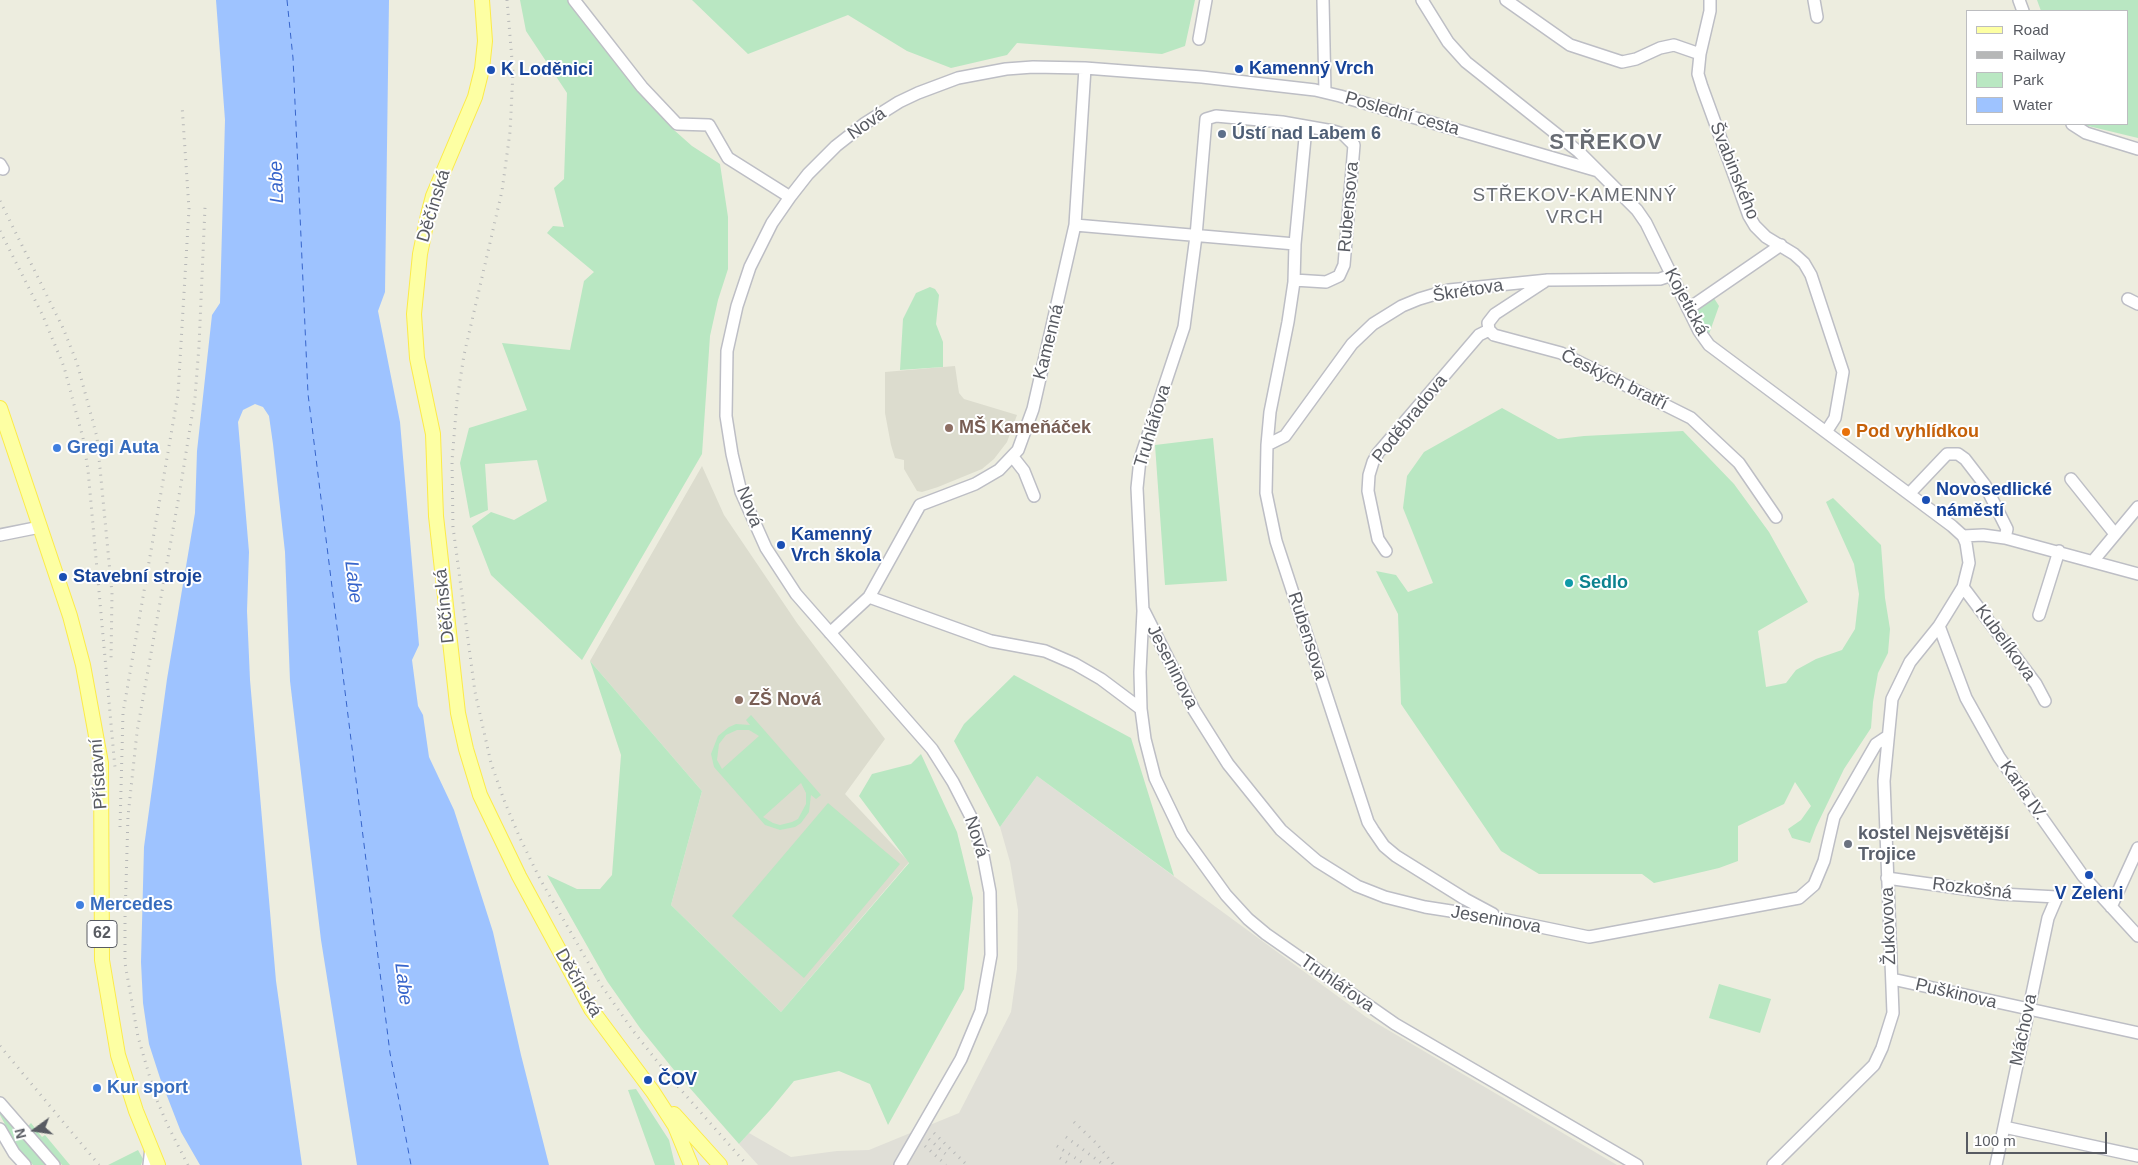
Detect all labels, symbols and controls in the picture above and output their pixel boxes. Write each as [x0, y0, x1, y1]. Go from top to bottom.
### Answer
legend [1966, 10, 2128, 125]
text: Road [2013, 21, 2049, 38]
text: Railway [2013, 46, 2066, 63]
place label: Kamenný Vrch [1249, 58, 1374, 80]
place label: K Loděnici [501, 59, 593, 81]
marker: Kamenný Vrch [1233, 63, 1245, 75]
marker: K Loděnici [485, 64, 497, 76]
text: Park [2013, 71, 2044, 88]
street label: Poslední cesta [1342, 87, 1462, 141]
text: Water [2013, 96, 2052, 113]
street label: Nová [844, 103, 890, 145]
street label: Švabinského [1705, 119, 1763, 223]
place label: Ústí nad Labem 6 [1232, 123, 1381, 145]
marker: Ústí nad Labem 6 [1216, 128, 1228, 140]
district label: STŘEKOV [1548, 130, 1664, 156]
water label: Labe [265, 160, 289, 204]
street label: Rubensova [1334, 161, 1364, 253]
street label: Děčínská [413, 167, 455, 245]
district label: STŘEKOV-KAMENNÝ VRCH [1471, 185, 1679, 229]
street label: Kojetická [1659, 265, 1713, 339]
street label: Škrétova [1431, 275, 1505, 307]
street label: Kamenná [1029, 302, 1069, 382]
street label: Českých bratří [1557, 345, 1671, 415]
street label: Poděbradova [1368, 371, 1452, 467]
street label: Truhlářova [1130, 382, 1176, 470]
place label: MŠ Kameňáček [959, 417, 1091, 439]
place label: Pod vyhlídkou [1856, 421, 1979, 443]
marker: MŠ Kameňáček [943, 422, 955, 434]
marker: Pod vyhlídkou [1840, 426, 1852, 438]
place label: Gregi Auta [67, 437, 159, 459]
marker: Gregi Auta [51, 442, 63, 454]
place label: Novosedlické náměstí [1936, 479, 2052, 522]
street label: Nová [731, 484, 767, 530]
marker: Novosedlické náměstí [1920, 494, 1932, 506]
place label: Kamenný Vrch škola [791, 524, 881, 566]
marker: Kamenný Vrch škola [775, 539, 787, 551]
water label: Labe [339, 560, 367, 604]
place label: Stavební stroje [73, 566, 202, 588]
street label: Děčínská [430, 568, 460, 644]
marker: Stavební stroje [57, 571, 69, 583]
place label: Sedlo [1579, 572, 1628, 594]
marker: Sedlo [1563, 577, 1575, 589]
street label: Rubensova [1283, 589, 1331, 683]
street label: Kubelíkova [1970, 601, 2040, 685]
street label: Jeseninova [1142, 622, 1202, 712]
place label: ZŠ Nová [749, 689, 821, 711]
marker: ZŠ Nová [733, 694, 745, 706]
street label: Přístavní [86, 738, 112, 810]
street label: Karla IV. [1995, 757, 2051, 825]
street label: Nová [959, 814, 993, 860]
place label: kostel Nejsvětější Trojice [1858, 823, 2009, 866]
marker: kostel Nejsvětější Trojice [1842, 838, 1854, 850]
marker: V Zeleni [2083, 869, 2095, 881]
street label: Rozkošná [1931, 873, 2013, 905]
place label: V Zeleni [2054, 883, 2124, 905]
street label: Žukovova [1877, 887, 1901, 965]
place label: Mercedes [90, 894, 173, 916]
marker: Mercedes [74, 899, 86, 911]
street label: Jeseninova [1449, 901, 1543, 939]
road number: 62 [87, 921, 117, 948]
street label: Děčínská [550, 945, 606, 1021]
street label: Truhlářova [1296, 951, 1378, 1017]
water label: Labe [389, 962, 417, 1006]
street label: Puškinova [1913, 974, 1999, 1014]
street label: Máchova [2006, 992, 2042, 1068]
place label: ČOV [658, 1069, 697, 1091]
marker: ČOV [642, 1074, 654, 1086]
place label: Kur sport [107, 1077, 188, 1099]
marker: Kur sport [91, 1082, 103, 1094]
north arrow [10, 1105, 60, 1155]
scale bar [1968, 1122, 2109, 1154]
text: N [11, 1127, 29, 1140]
text: 100 m [1974, 1132, 2016, 1149]

